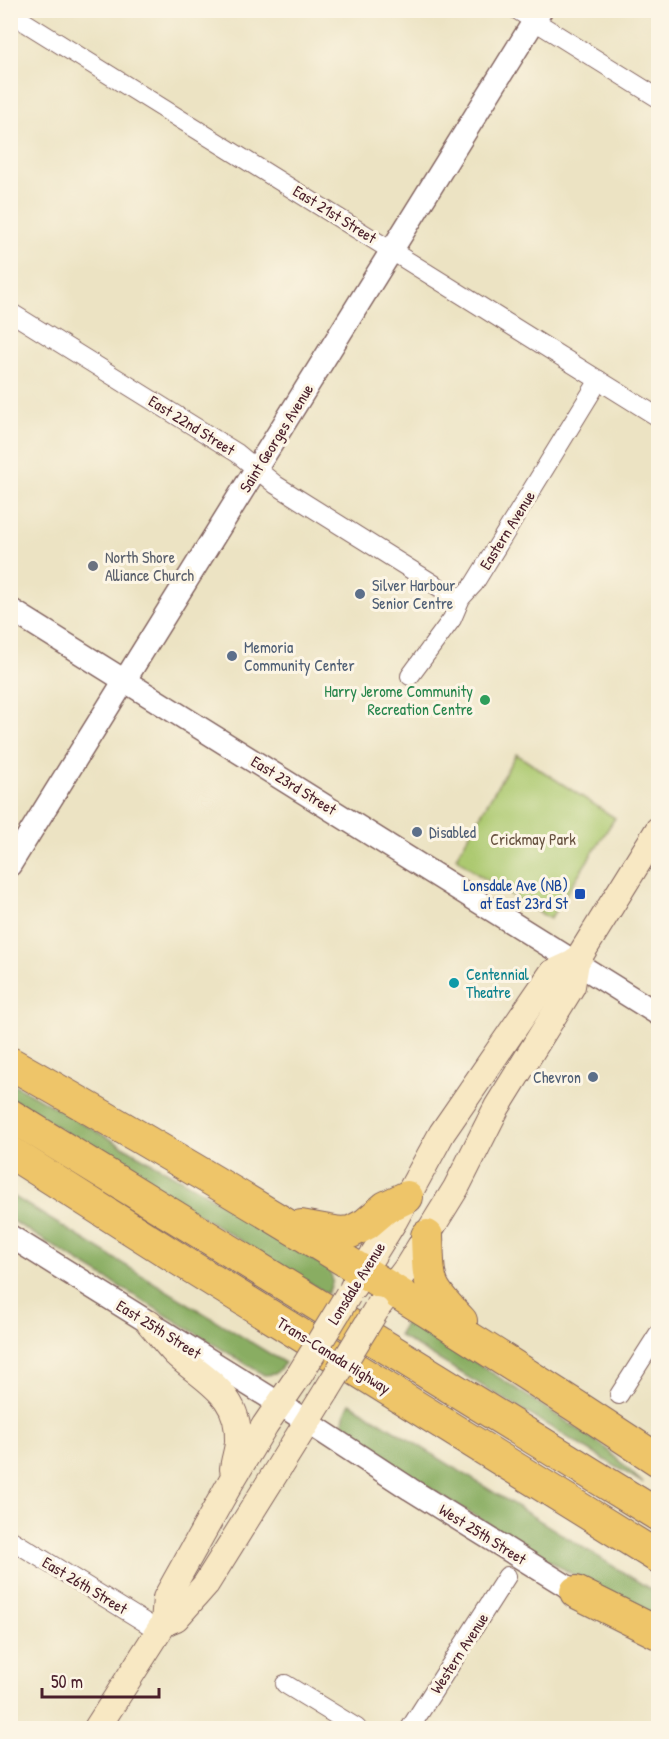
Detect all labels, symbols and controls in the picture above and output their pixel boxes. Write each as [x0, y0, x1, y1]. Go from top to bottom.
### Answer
street label: East 21st Street [289, 180, 381, 249]
street label: Saint Georges Avenue [234, 379, 319, 496]
street label: East 22nd Street [145, 390, 240, 461]
street label: Eastern Avenue [474, 486, 540, 574]
place label: North Shore Alliance Church [105, 546, 194, 586]
marker: North Shore Alliance Church [86, 559, 100, 573]
place label: Silver Harbour Senior Centre [372, 574, 455, 614]
marker: Silver Harbour Senior Centre [353, 587, 367, 601]
place label: Memoria Community Center [244, 636, 355, 676]
marker: Memoria Community Center [225, 649, 239, 663]
place label: Harry Jerome Community Recreation Centre [324, 680, 474, 720]
marker: Harry Jerome Community Recreation Centre [478, 693, 492, 707]
street label: East 23rd Street [247, 750, 341, 820]
place label: Disabled [429, 821, 476, 843]
marker: Disabled [410, 825, 424, 839]
park label: Crickmay Park [490, 828, 576, 850]
place label: Lonsdale Ave (NB) at East 23rd St [463, 874, 568, 914]
marker: Lonsdale Ave (NB) at East 23rd St [573, 887, 587, 901]
place label: Centennial Theatre [466, 963, 530, 1003]
marker: Centennial Theatre [447, 976, 461, 990]
place label: Chevron [533, 1066, 581, 1088]
marker: Chevron [586, 1070, 600, 1084]
street label: Lonsdale Avenue [322, 1237, 390, 1328]
street label: East 25th Street [112, 1294, 206, 1364]
street label: Trans-Canada Highway [273, 1311, 395, 1399]
street label: West 25th Street [435, 1498, 531, 1570]
street label: East 26th Street [38, 1551, 132, 1619]
street label: Western Avenue [425, 1608, 494, 1698]
scale bar [42, 1661, 159, 1699]
text: 50 m [51, 1669, 83, 1694]

